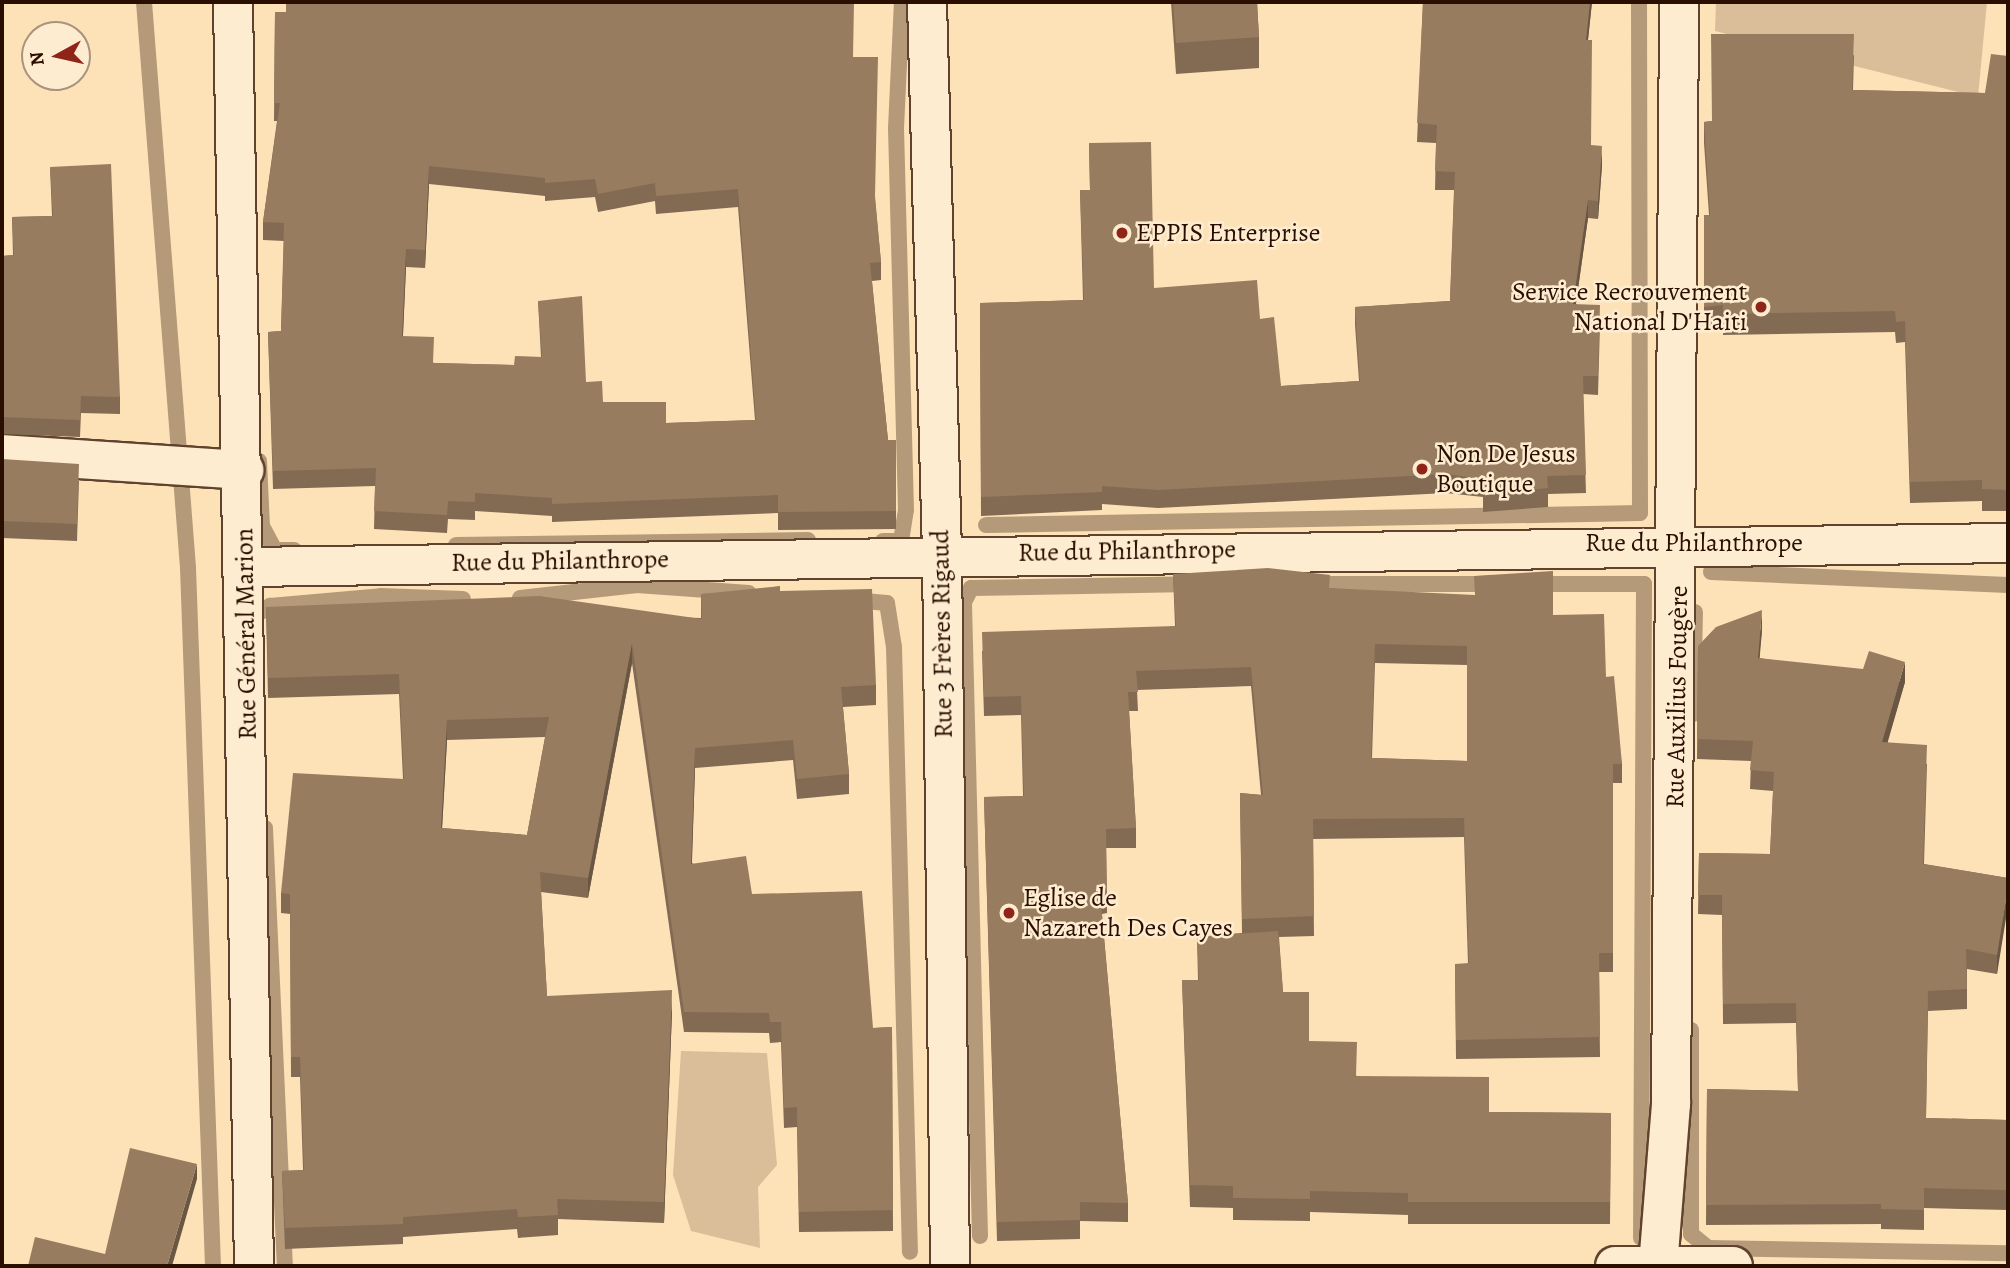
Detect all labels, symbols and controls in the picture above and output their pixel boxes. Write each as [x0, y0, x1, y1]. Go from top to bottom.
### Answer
north arrow [21, 21, 91, 91]
text: N [23, 50, 51, 67]
place label: EPPIS Enterprise [1136, 217, 1320, 249]
marker: EPPIS Enterprise [1114, 225, 1130, 241]
place label: Service Recrouvement National D'Haiti [1512, 276, 1747, 338]
marker: Service Recrouvement National D'Haiti [1753, 299, 1769, 315]
place label: Non De Jesus Boutique [1436, 438, 1576, 500]
marker: Non De Jesus Boutique [1414, 461, 1430, 477]
street label: Rue du Philanthrope [1585, 527, 1803, 559]
street label: Rue Général Marion [229, 528, 263, 740]
street label: Rue 3 Frères Rigaud [925, 529, 959, 739]
street label: Rue du Philanthrope [1018, 534, 1236, 568]
street label: Rue du Philanthrope [451, 544, 669, 578]
street label: Rue Auxilius Fougère [1659, 585, 1695, 809]
place label: Eglise de Nazareth Des Cayes [1023, 882, 1233, 944]
marker: Eglise de Nazareth Des Cayes [1001, 905, 1017, 921]

